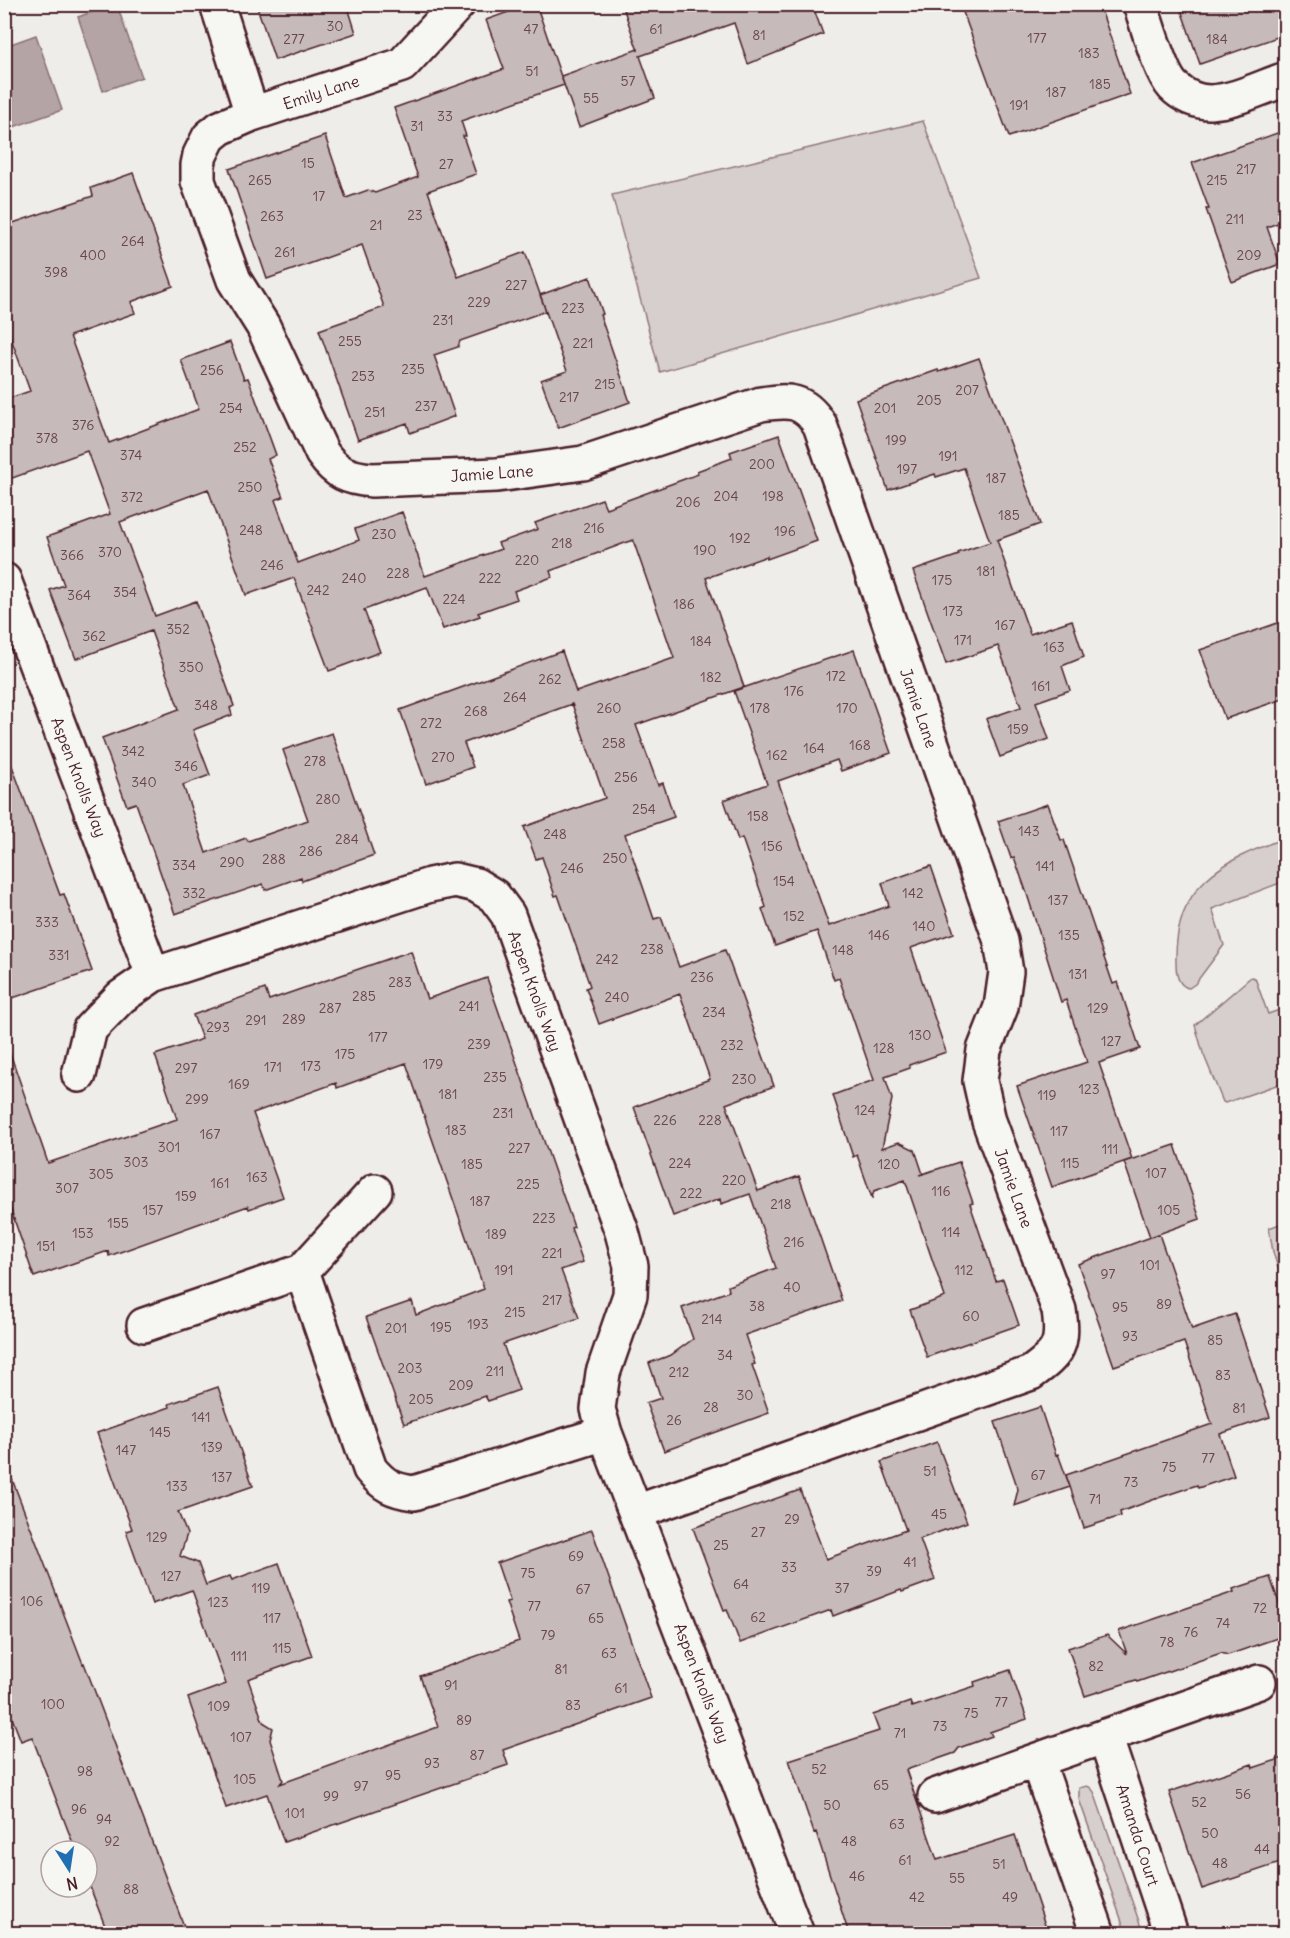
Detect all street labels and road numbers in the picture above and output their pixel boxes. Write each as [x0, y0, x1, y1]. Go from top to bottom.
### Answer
street label: Emily Lane [280, 70, 362, 114]
street label: Jamie Lane [450, 460, 534, 486]
street label: Jamie Lane [896, 666, 942, 750]
street label: Aspen Knolls Way [47, 714, 111, 840]
street label: Aspen Knolls Way [504, 928, 566, 1054]
street label: Jamie Lane [990, 1146, 1038, 1230]
street label: Aspen Knolls Way [670, 1620, 734, 1746]
street label: Amanda Court [1112, 1782, 1164, 1889]

